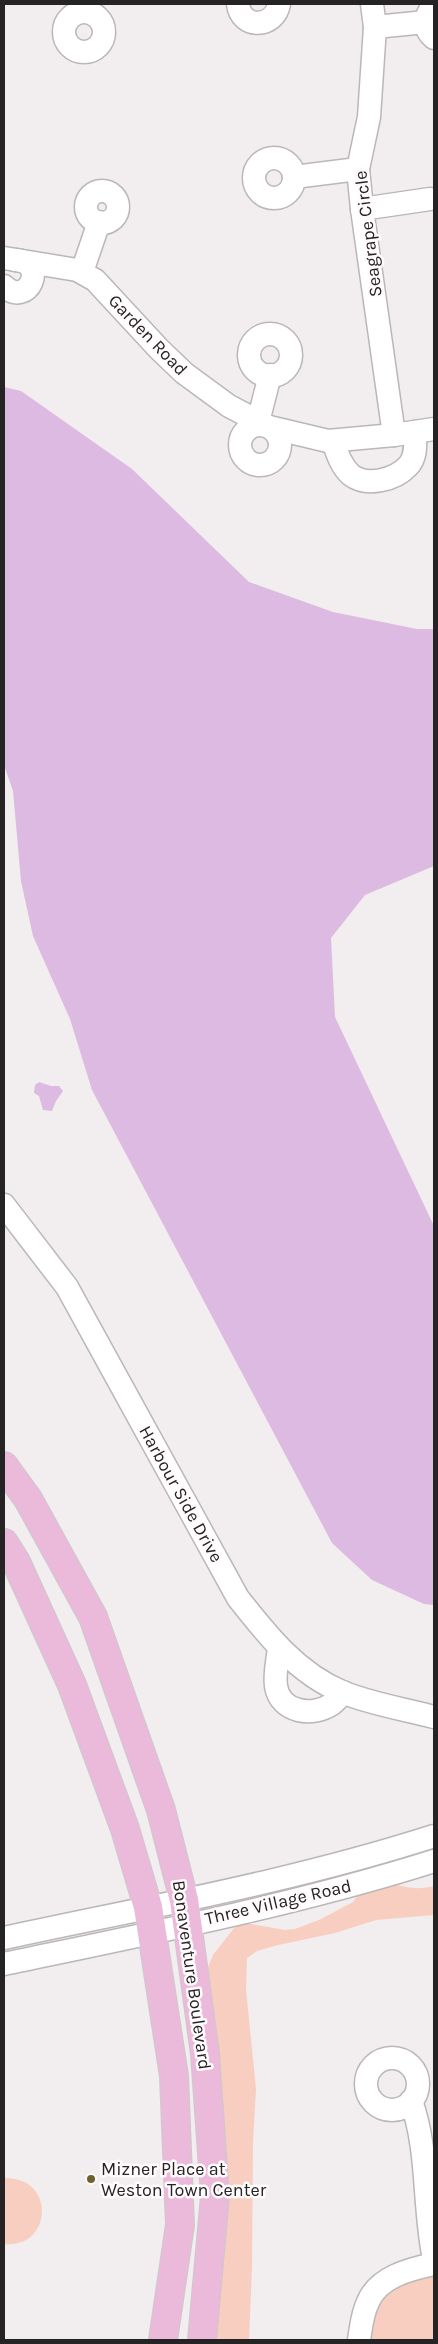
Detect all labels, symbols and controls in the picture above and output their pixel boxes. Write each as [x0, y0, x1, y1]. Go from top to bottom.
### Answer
street label: Seagrape Circle [349, 170, 387, 298]
street label: Garden Road [104, 290, 192, 380]
street label: Harbour Side Drive [134, 1422, 228, 1566]
street label: Three Village Road [203, 1874, 353, 1930]
street label: Bonaventure Boulevard [168, 1879, 216, 2071]
place label: Mizner Place at Weston Town Center [101, 2158, 267, 2201]
marker: Mizner Place at Weston Town Center [85, 2173, 97, 2185]

